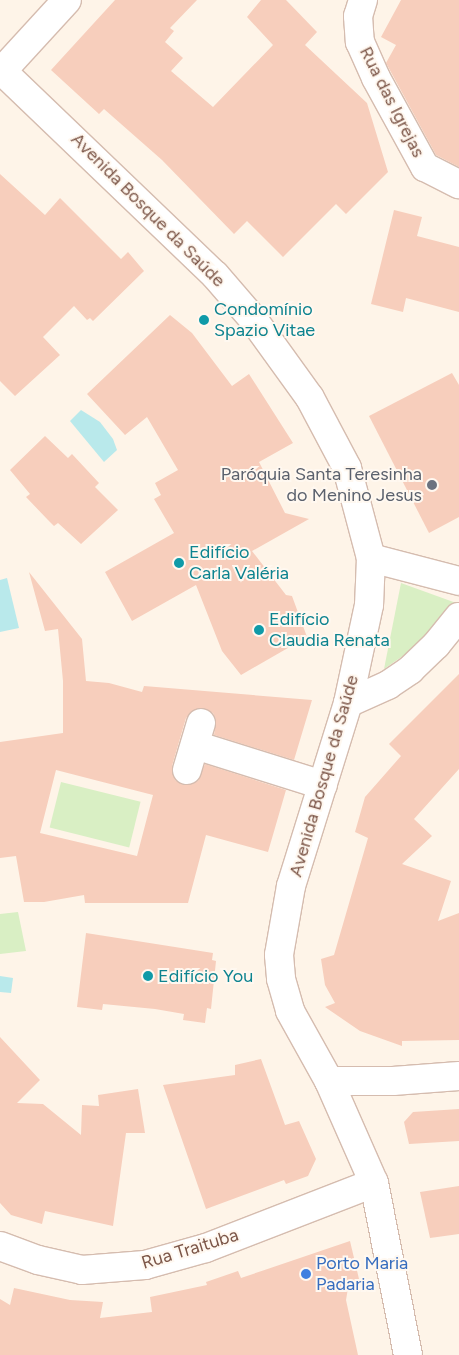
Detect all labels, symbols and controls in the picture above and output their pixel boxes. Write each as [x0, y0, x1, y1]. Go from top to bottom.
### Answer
street label: Rua das Igrejas [355, 43, 429, 161]
street label: Avenida Bosque da Saúde [67, 129, 229, 291]
place label: Condomínio Spazio Vitae [214, 299, 315, 342]
marker: Condomínio Spazio Vitae [198, 314, 210, 326]
place label: Paróquia Santa Teresinha do Menino Jesus [221, 464, 422, 506]
marker: Paróquia Santa Teresinha do Menino Jesus [426, 479, 438, 491]
place label: Edifício Carla Valéria [189, 542, 289, 584]
marker: Edifício Carla Valéria [173, 557, 185, 569]
place label: Edifício Claudia Renata [269, 609, 390, 652]
marker: Edifício Claudia Renata [253, 624, 265, 636]
street label: Avenida Bosque da Saúde [285, 673, 363, 879]
place label: Edifício You [158, 965, 253, 987]
marker: Edifício You [142, 970, 154, 982]
street label: Rua Traituba [139, 1224, 241, 1274]
place label: Porto Maria Padaria [316, 1253, 408, 1296]
marker: Porto Maria Padaria [300, 1268, 312, 1280]

